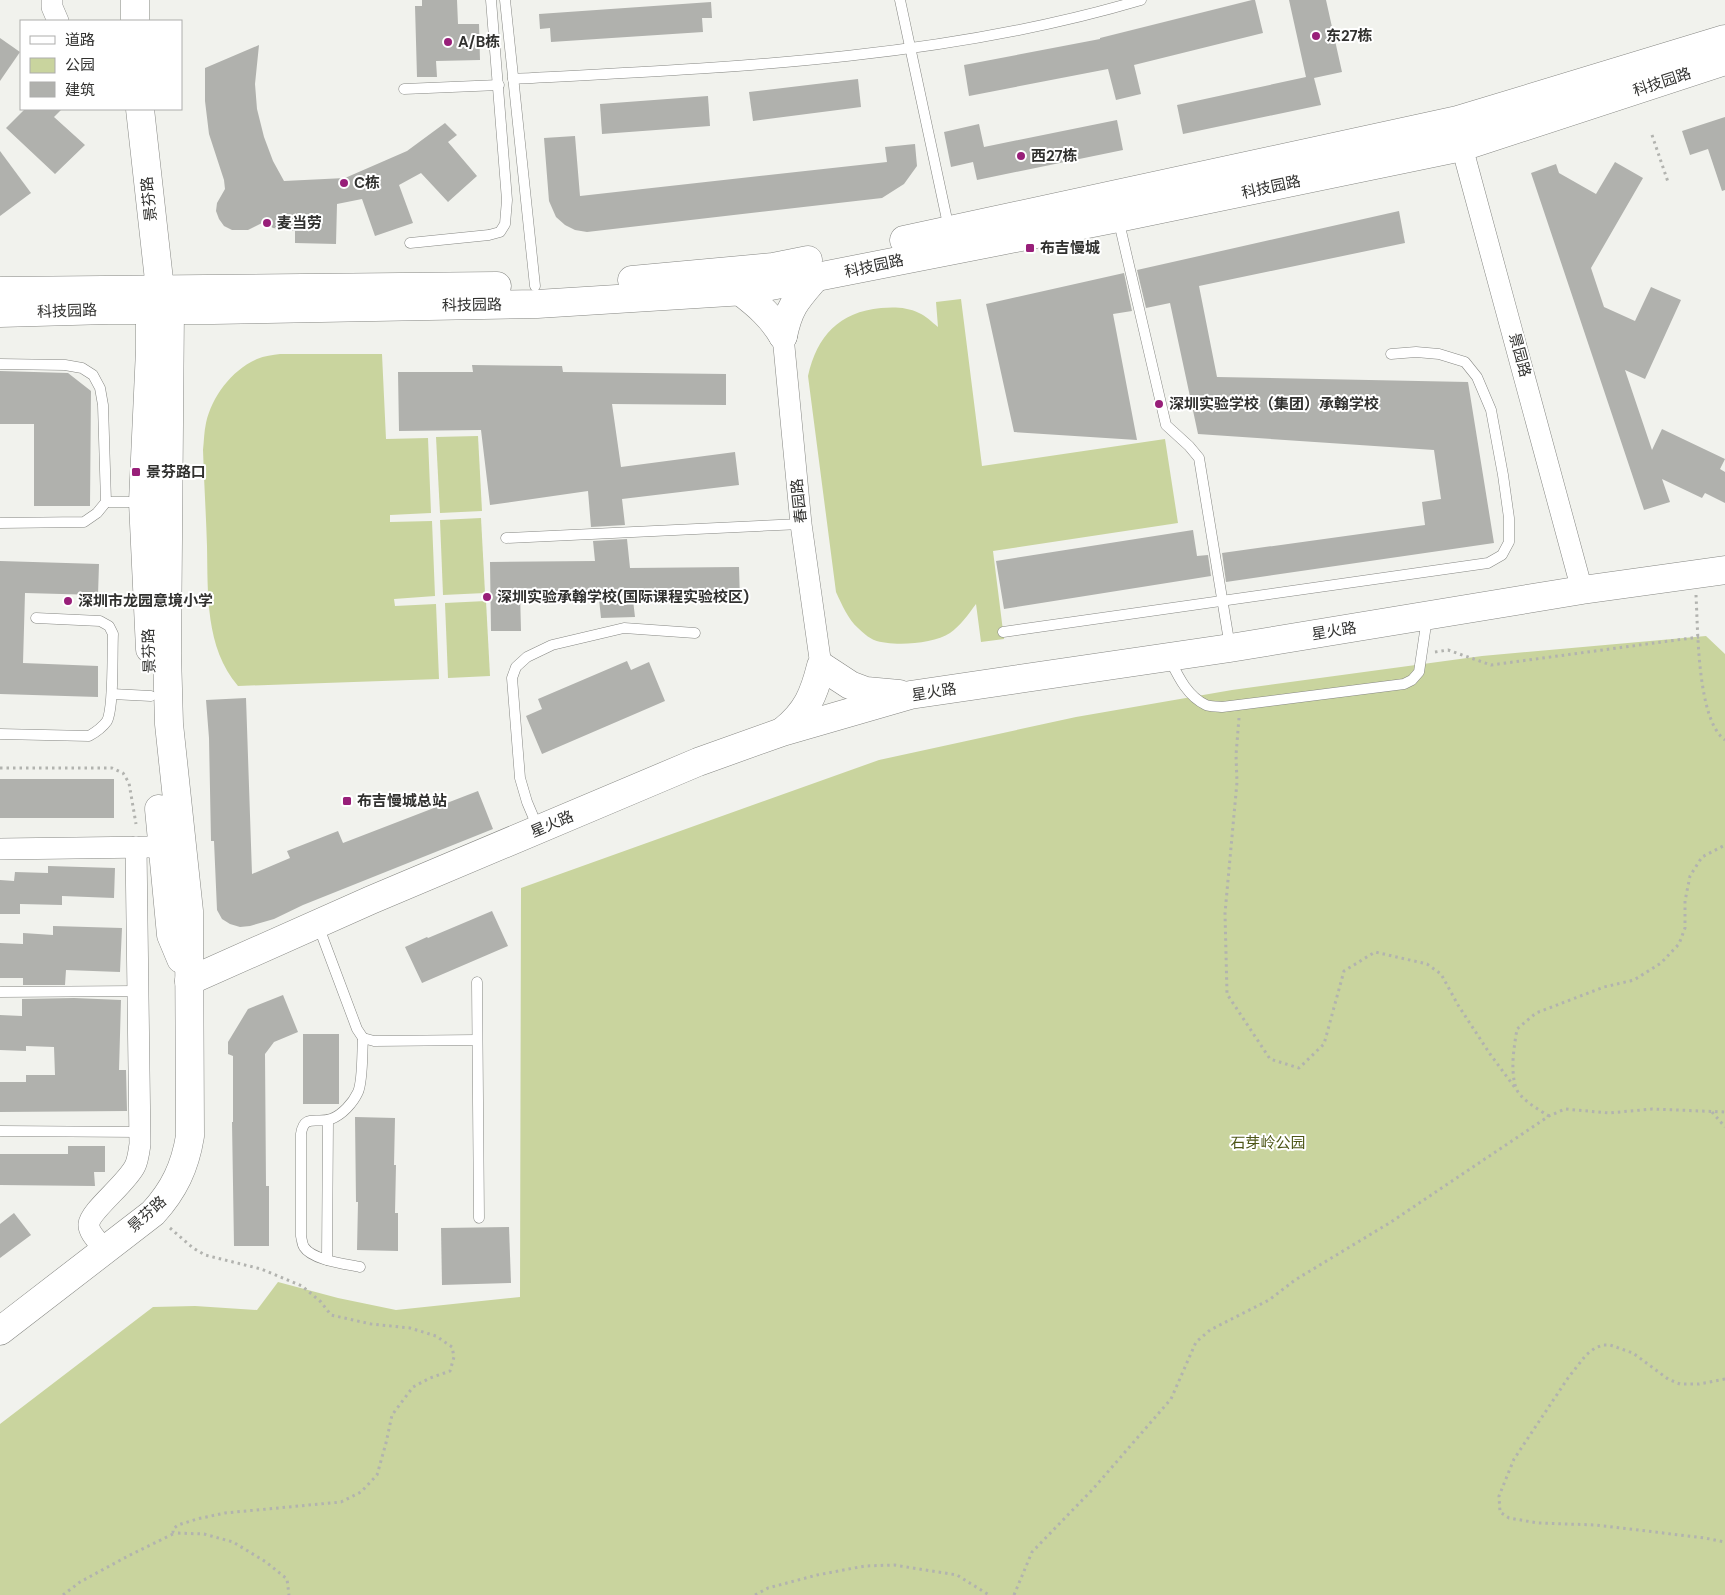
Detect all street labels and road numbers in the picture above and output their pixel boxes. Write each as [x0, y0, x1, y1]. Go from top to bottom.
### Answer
street label: 科技园路 [1630, 63, 1694, 101]
street label: 科技园路 [1240, 171, 1302, 203]
street label: 景芬路 [137, 176, 161, 222]
street label: 科技园路 [843, 250, 905, 282]
street label: 科技园路 [442, 294, 502, 316]
street label: 科技园路 [37, 300, 97, 322]
street label: 景园路 [1505, 331, 1535, 379]
street label: 春园路 [787, 478, 811, 524]
street label: 星火路 [1310, 618, 1358, 644]
street label: 景芬路 [138, 628, 160, 674]
street label: 星火路 [910, 679, 958, 705]
street label: 星火路 [527, 806, 577, 842]
street label: 景芬路 [124, 1192, 170, 1236]

